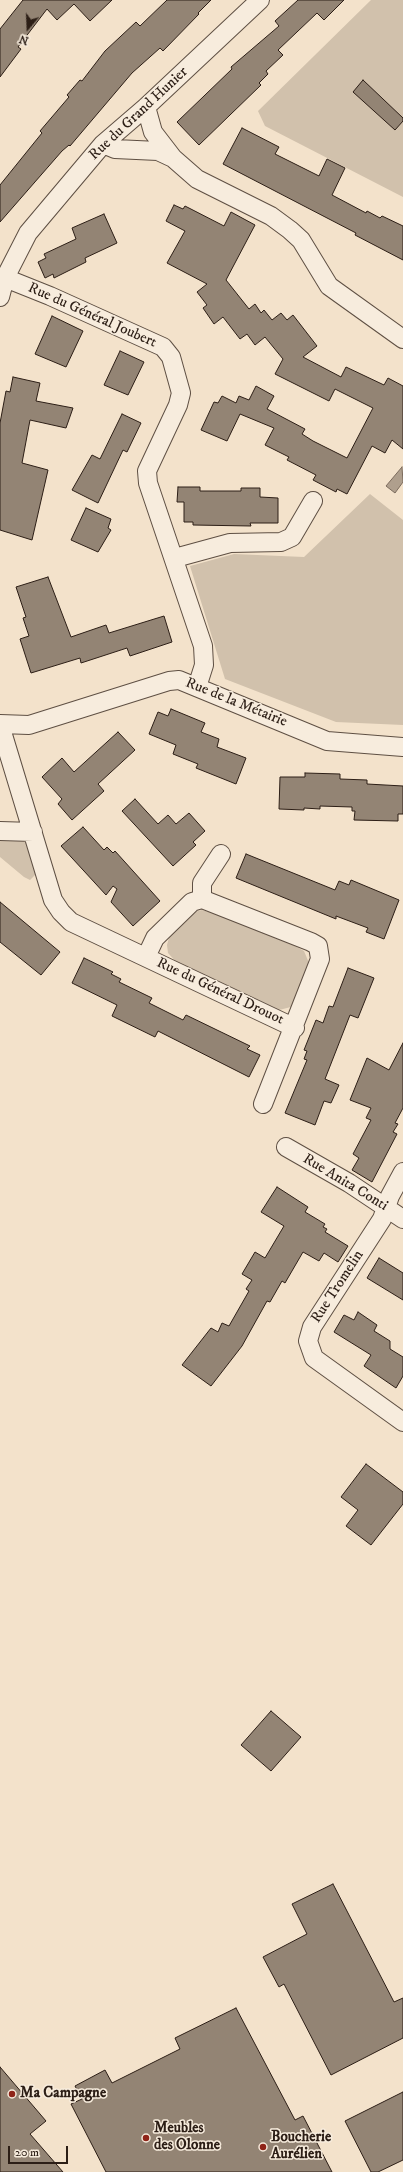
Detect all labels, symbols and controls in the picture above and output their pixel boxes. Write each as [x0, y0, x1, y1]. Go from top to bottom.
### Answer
north arrow [8, 8, 48, 48]
text: N [18, 31, 31, 47]
street label: Rue du Grand Hunier [86, 64, 192, 164]
street label: Rue du Général Joubert [25, 280, 159, 352]
street label: Rue de la Métairie [183, 674, 289, 732]
street label: Rue du Général Drouot [154, 955, 286, 1029]
street label: Rue Anita Conti [299, 1151, 391, 1215]
street label: Rue Tromelin [308, 1247, 368, 1327]
place label: Ma Campagne [20, 2085, 106, 2103]
marker: Ma Campagne [7, 2089, 17, 2099]
place label: Meubles des Olonne [154, 2120, 220, 2155]
place label: Boucherie Aurélien [271, 2129, 331, 2164]
marker: Meubles des Olonne [141, 2133, 151, 2143]
scale bar [10, 2138, 70, 2164]
marker: Boucherie Aurélien [258, 2142, 268, 2152]
text: 20 m [15, 2145, 39, 2160]

